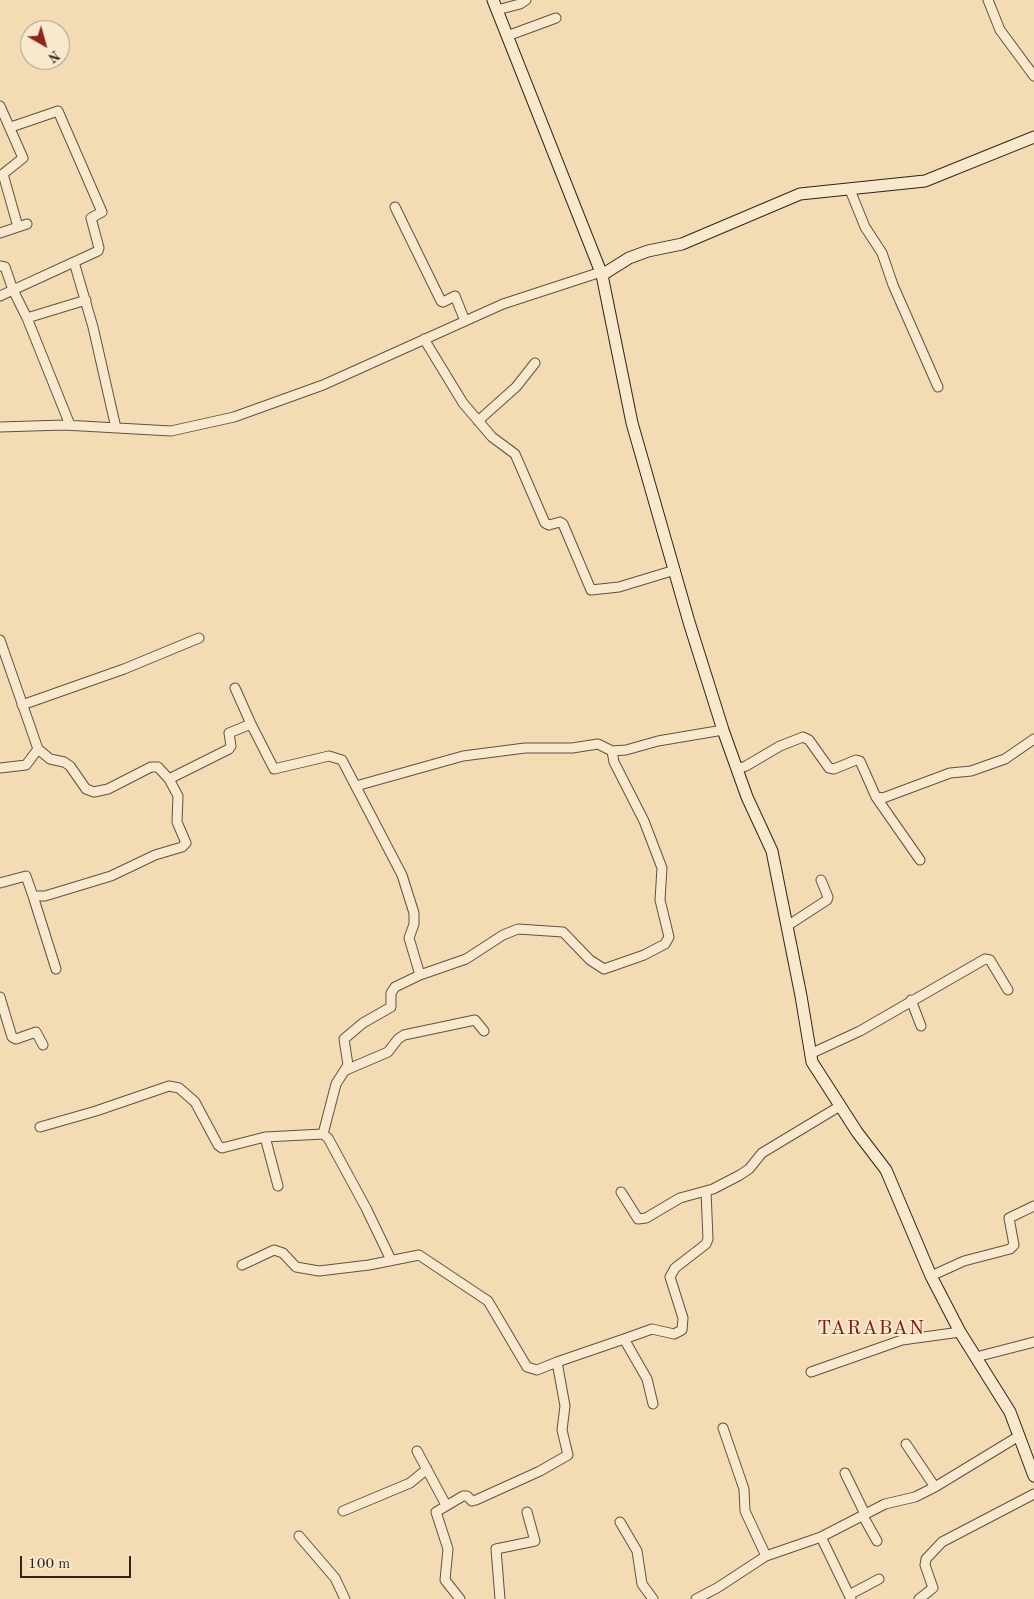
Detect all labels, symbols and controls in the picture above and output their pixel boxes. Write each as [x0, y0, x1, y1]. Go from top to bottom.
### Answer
north arrow [20, 20, 70, 70]
text: N [45, 47, 62, 65]
district label: TARABAN [816, 1317, 926, 1341]
scale bar [22, 1546, 134, 1578]
text: 100 m [28, 1557, 70, 1572]

